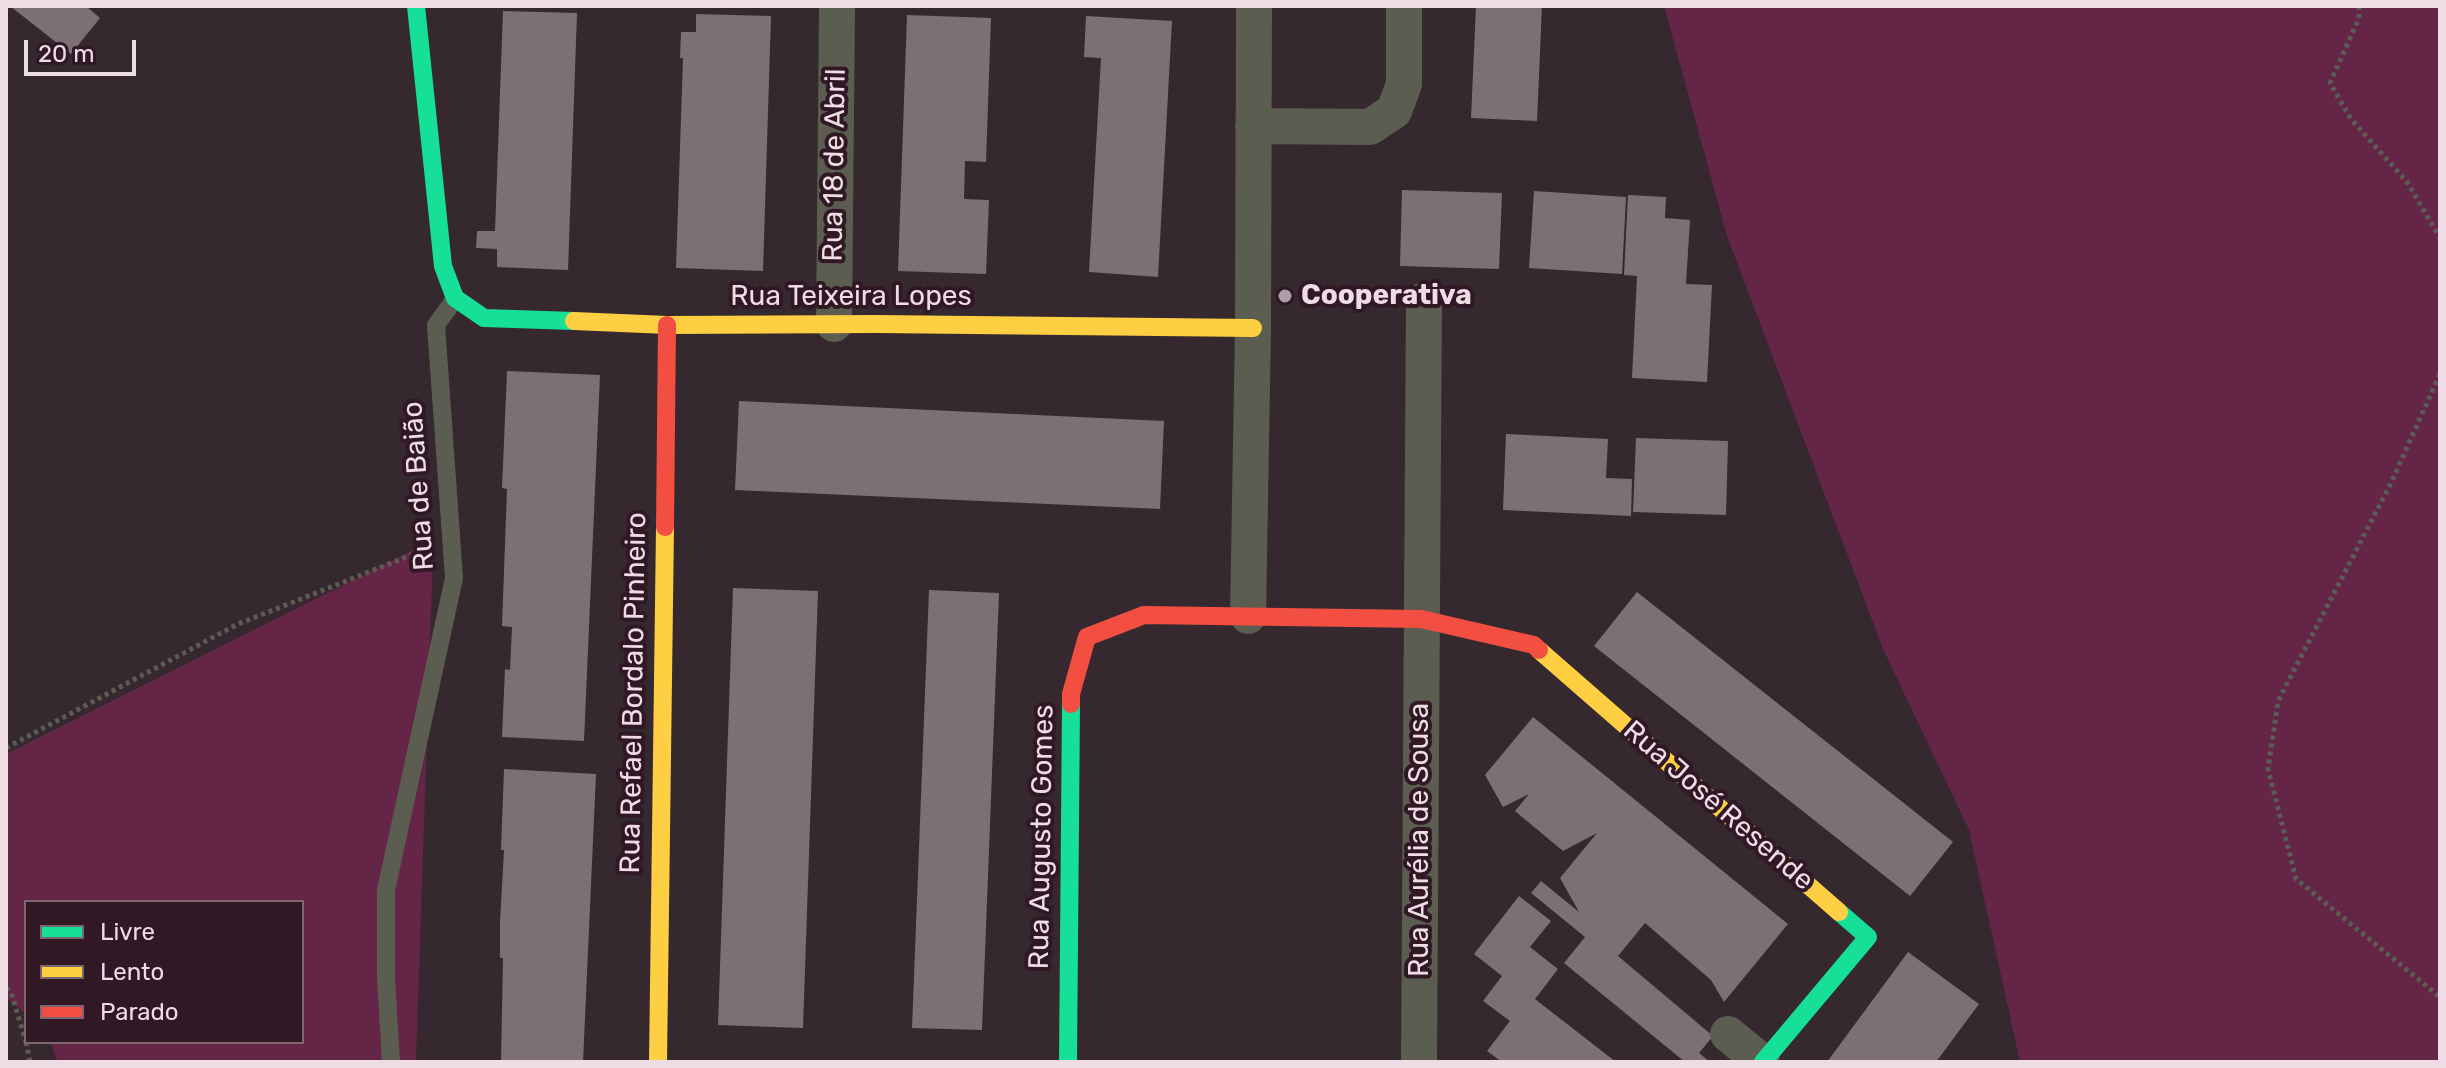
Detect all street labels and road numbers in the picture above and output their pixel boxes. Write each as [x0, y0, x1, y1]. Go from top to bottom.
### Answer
street label: Rua 18 de Abril [817, 68, 853, 262]
street label: Rua Teixeira Lopes [730, 280, 972, 314]
street label: Rua de Baião [396, 400, 442, 572]
street label: Rua Refael Bordalo Pinheiro [614, 512, 654, 874]
street label: Rua Aurélia de Sousa [1403, 703, 1437, 977]
street label: Rua Augusto Gomes [1023, 704, 1061, 970]
street label: Rua José Resende [1616, 714, 1820, 898]

